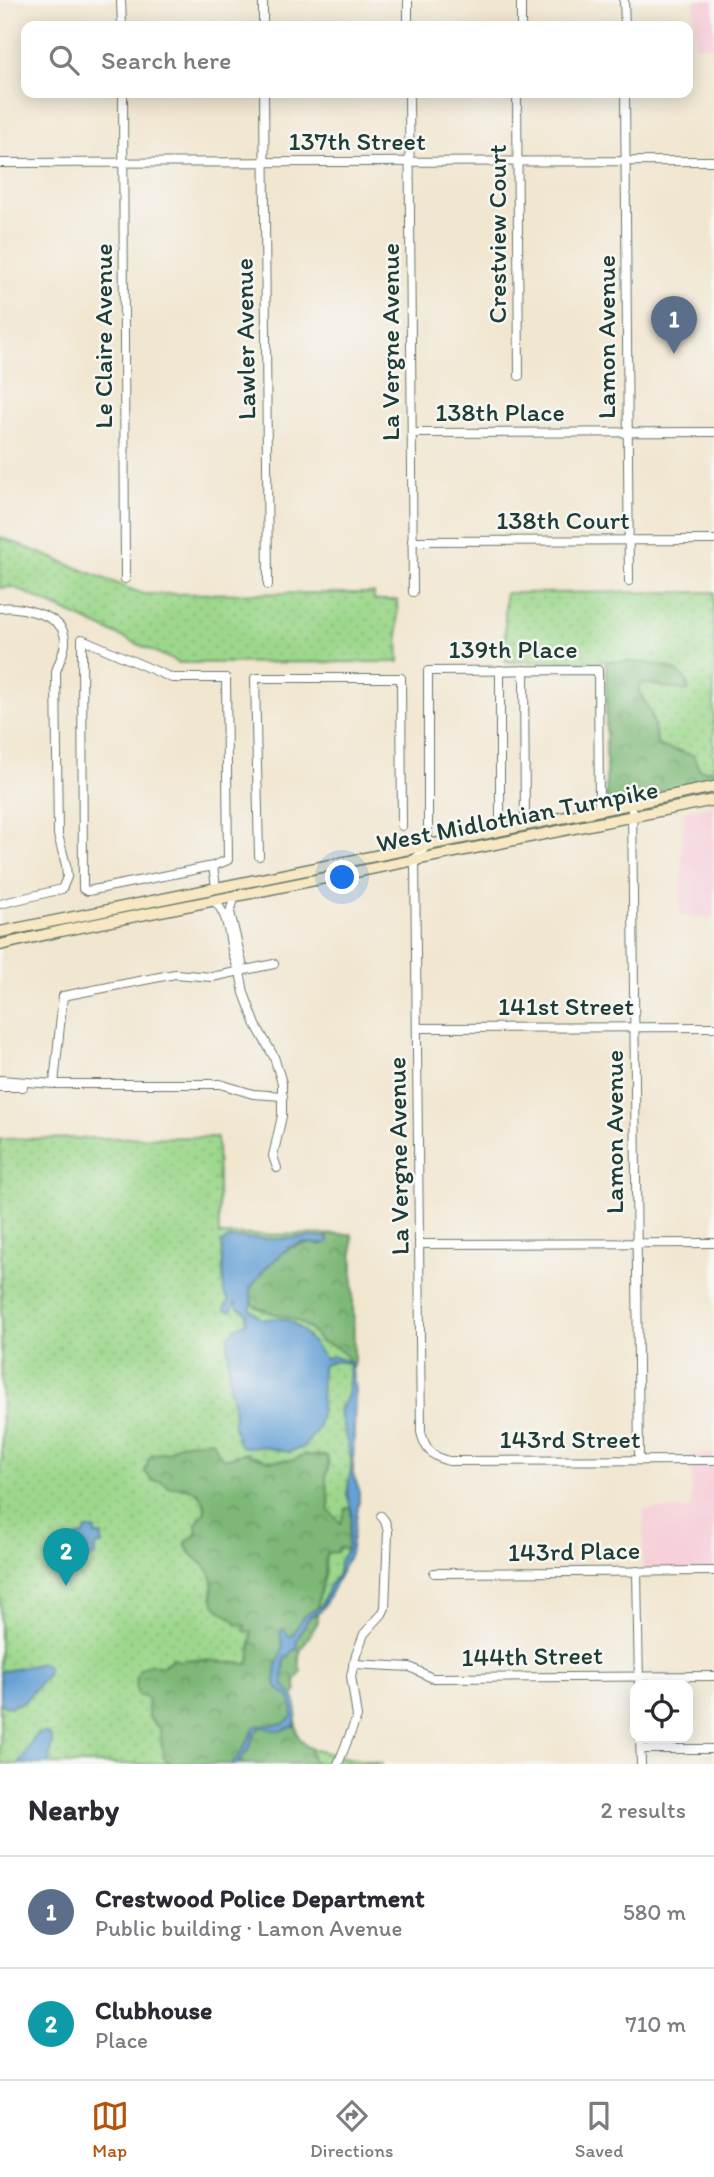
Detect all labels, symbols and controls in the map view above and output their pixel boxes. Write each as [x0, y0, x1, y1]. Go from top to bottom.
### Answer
search box [21, 21, 693, 98]
icon: search [45, 41, 83, 79]
text: Search here [101, 44, 231, 76]
street label: 137th Street [288, 125, 426, 157]
street label: Crestview Court [481, 144, 513, 324]
street label: Le Claire Avenue [87, 243, 119, 429]
street label: La Vergne Avenue [374, 243, 406, 441]
street label: Lamon Avenue [590, 255, 622, 419]
street label: Lawler Avenue [228, 258, 262, 420]
pin: 1 [651, 296, 697, 354]
street label: 138th Place [435, 396, 565, 428]
street label: 138th Court [496, 504, 630, 536]
street label: 139th Place [448, 633, 578, 665]
street label: West Midlothian Turnpike [373, 773, 661, 859]
your location [325, 860, 359, 894]
street label: 141st Street [498, 990, 634, 1022]
street label: Lamon Avenue [598, 1050, 630, 1214]
street label: La Vergne Avenue [380, 1057, 416, 1255]
street label: 143rd Street [499, 1423, 641, 1455]
pin: 2 [43, 1528, 89, 1586]
street label: 143rd Place [508, 1534, 640, 1568]
street label: 144th Street [461, 1639, 603, 1673]
map controls [630, 1680, 693, 1743]
button: locate [630, 1680, 693, 1743]
text: Nearby [28, 1791, 119, 1828]
text: 2 results [600, 1796, 686, 1824]
text: Crestwood Police Department [95, 1882, 425, 1914]
text: 1 [46, 1898, 56, 1926]
text: 580 m [623, 1898, 686, 1926]
text: Public building · Lamon Avenue [95, 1914, 402, 1942]
text: Clubhouse [95, 1994, 212, 2026]
text: 2 [45, 2010, 57, 2038]
text: 710 m [625, 2010, 686, 2038]
text: Place [95, 2026, 148, 2054]
tab: Map [91, 2097, 129, 2162]
tab: Directions [310, 2097, 394, 2162]
tab: Saved [575, 2097, 623, 2162]

